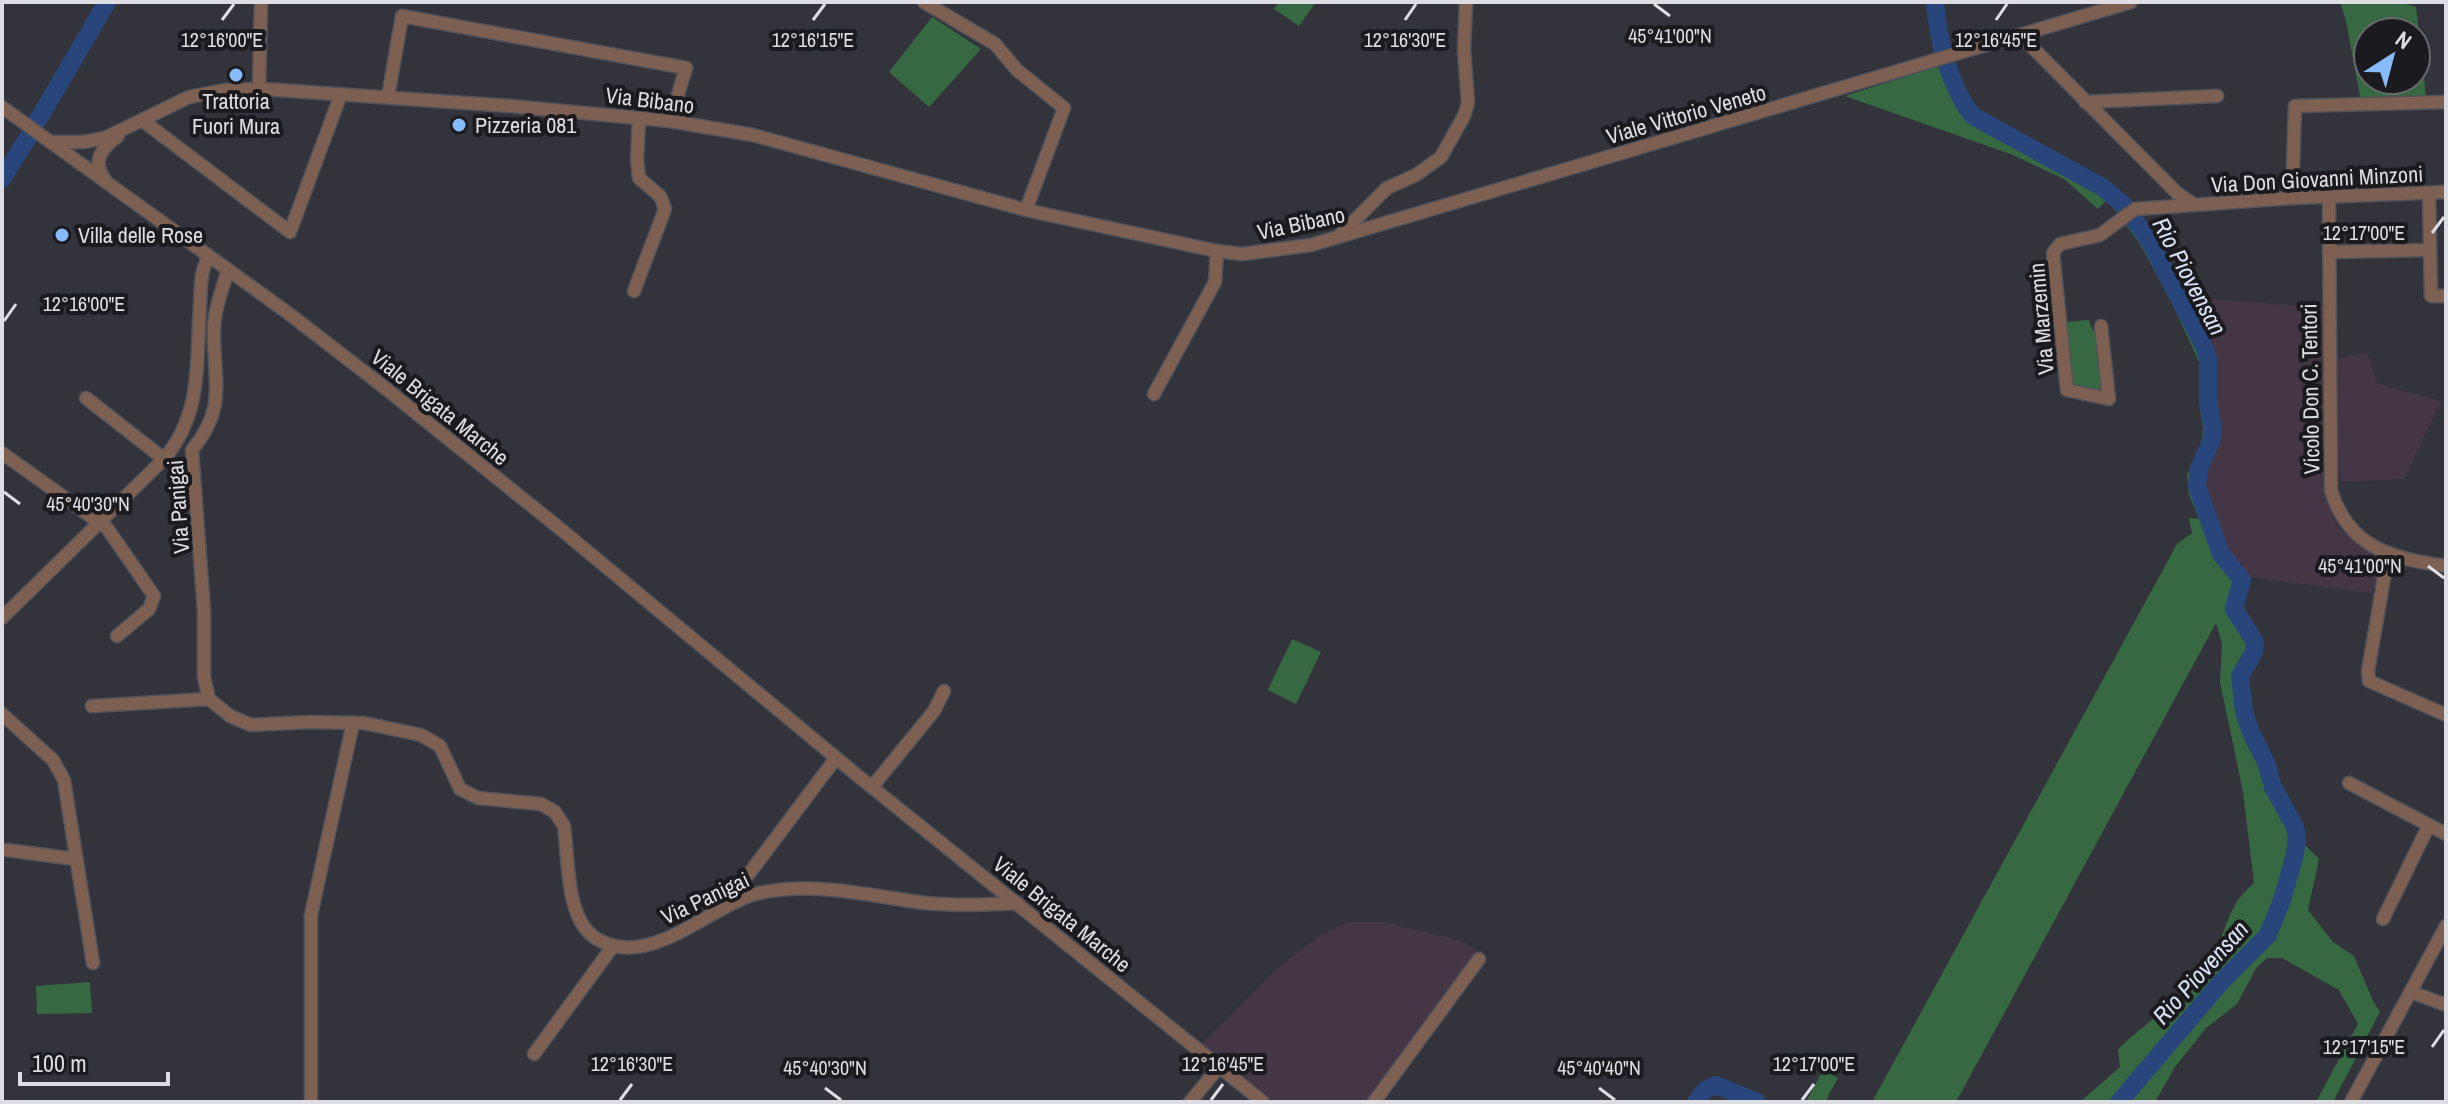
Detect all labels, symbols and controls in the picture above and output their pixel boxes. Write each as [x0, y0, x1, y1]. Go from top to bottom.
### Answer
north arrow [2352, 16, 2432, 96]
text: 45°41'00"N [1628, 22, 1712, 49]
text: N [2390, 24, 2418, 56]
text: 12°16'00"E [181, 26, 263, 53]
text: 12°16'15"E [772, 26, 854, 53]
text: 12°16'30"E [1364, 26, 1446, 53]
text: 12°16'45"E [1955, 26, 2037, 53]
marker: Trattoria Fuori Mura [227, 66, 245, 84]
street label: Viale Vittorio Veneto [1603, 77, 1769, 151]
street label: Via Bibano [604, 80, 696, 120]
place label: Trattoria Fuori Mura [192, 86, 280, 141]
place label: Pizzeria 081 [475, 110, 576, 140]
marker: Pizzeria 081 [450, 116, 468, 134]
street label: Via Don Giovanni Minzoni [2210, 158, 2424, 200]
street label: Via Bibano [1254, 199, 1348, 247]
water label: Rio Piovensan [2146, 211, 2234, 341]
text: 12°17'00"E [2323, 219, 2405, 246]
place label: Villa delle Rose [78, 220, 203, 250]
marker: Villa delle Rose [53, 226, 71, 244]
street label: Via Marzemin [2021, 262, 2061, 376]
text: 12°16'00"E [43, 290, 125, 317]
street label: Vicolo Don C. Tentori [2294, 303, 2326, 475]
street label: Viale Brigata Marche [365, 342, 515, 472]
street label: Via Panigai [160, 459, 196, 555]
text: 45°40'30"N [46, 490, 130, 517]
text: 45°41'00"N [2318, 552, 2402, 579]
street label: Viale Brigata Marche [987, 849, 1137, 979]
street label: Via Panigai [656, 865, 754, 931]
water label: Rio Piovensan [2145, 913, 2255, 1031]
text: 12°17'15"E [2323, 1033, 2405, 1060]
scale bar [20, 1036, 168, 1086]
text: 100 m [32, 1047, 87, 1079]
text: 12°16'30"E [591, 1050, 673, 1077]
text: 12°16'45"E [1182, 1050, 1264, 1077]
text: 12°17'00"E [1773, 1050, 1855, 1077]
text: 45°40'30"N [783, 1054, 867, 1081]
text: 45°40'40"N [1557, 1054, 1641, 1081]

